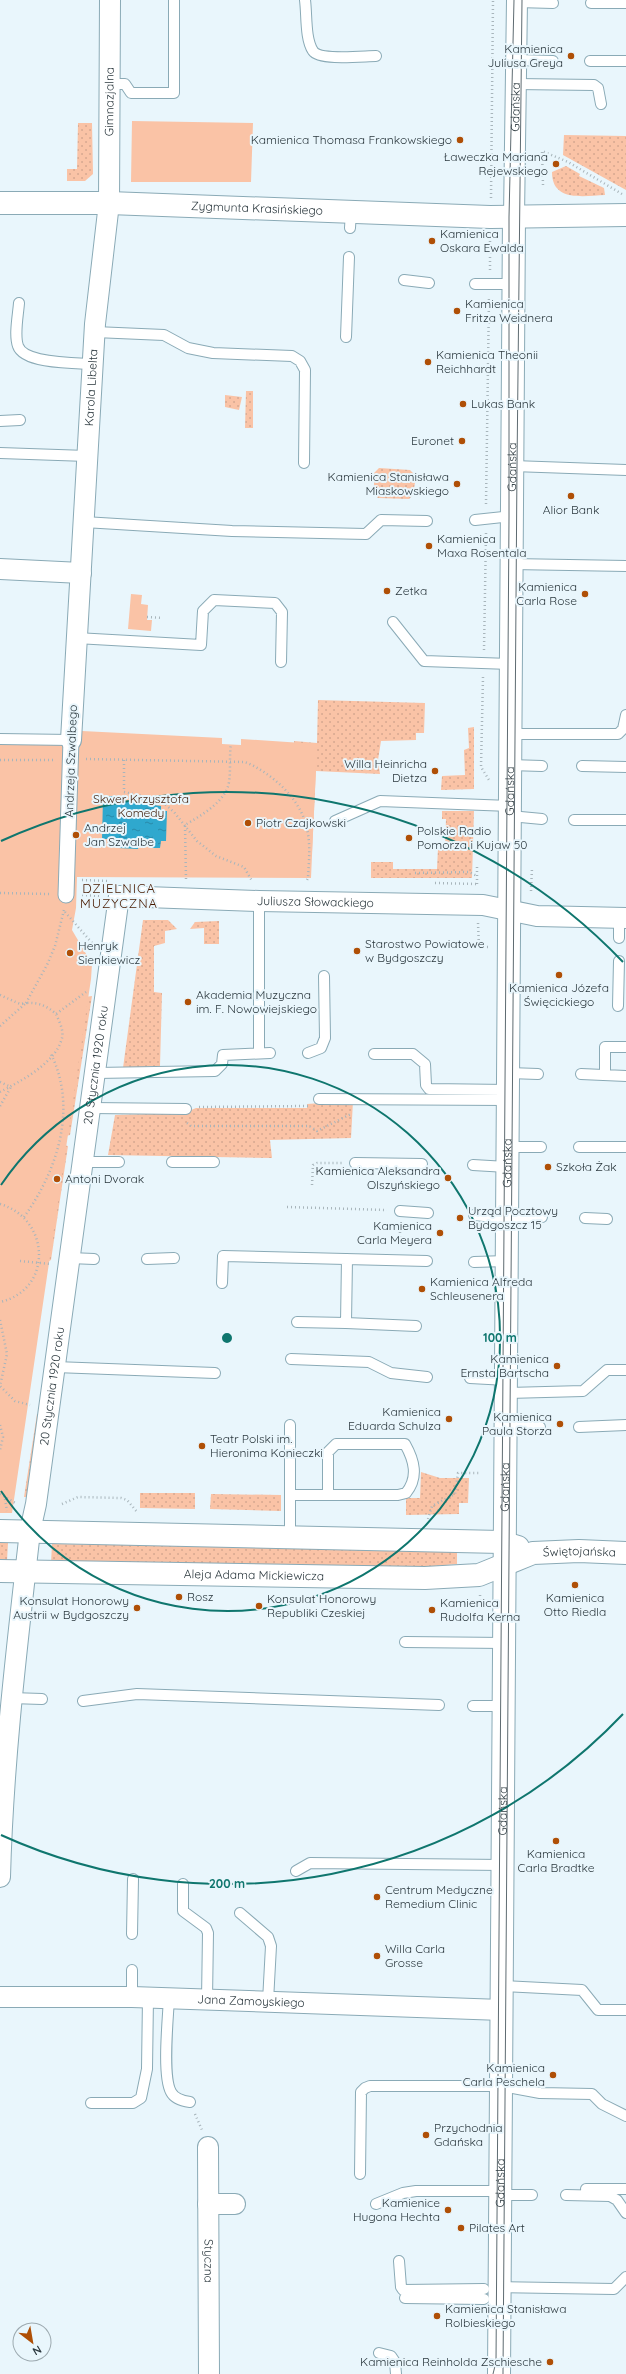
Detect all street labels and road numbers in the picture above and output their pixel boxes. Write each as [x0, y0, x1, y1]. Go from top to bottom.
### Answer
street label: Gimnazjalna [101, 67, 117, 136]
street label: Gdańska [507, 82, 523, 132]
street label: Zygmunta Krasińskiego [191, 198, 323, 218]
street label: Karola Libelta [81, 348, 101, 427]
street label: Gdańska [504, 442, 519, 492]
street label: Andrzeja Szwalbego [61, 704, 80, 818]
street label: Gdańska [502, 766, 517, 816]
street label: Juliusza Słowackiego [256, 893, 374, 910]
street label: 20 Stycznia 1920 roku [80, 1005, 111, 1125]
street label: Gdańska [499, 1138, 515, 1188]
street label: 20 Stycznia 1920 roku [36, 1326, 67, 1446]
street label: Gdańska [497, 1462, 512, 1512]
street label: Świętojańska [543, 1543, 616, 1560]
street label: Aleja Adama Mickiewicza [184, 1566, 324, 1583]
street label: Gdańska [495, 1786, 510, 1836]
street label: Jana Zamoyskiego [197, 1991, 305, 2010]
street label: Gdańska [492, 2158, 507, 2208]
street label: Styczna [201, 2239, 217, 2283]

